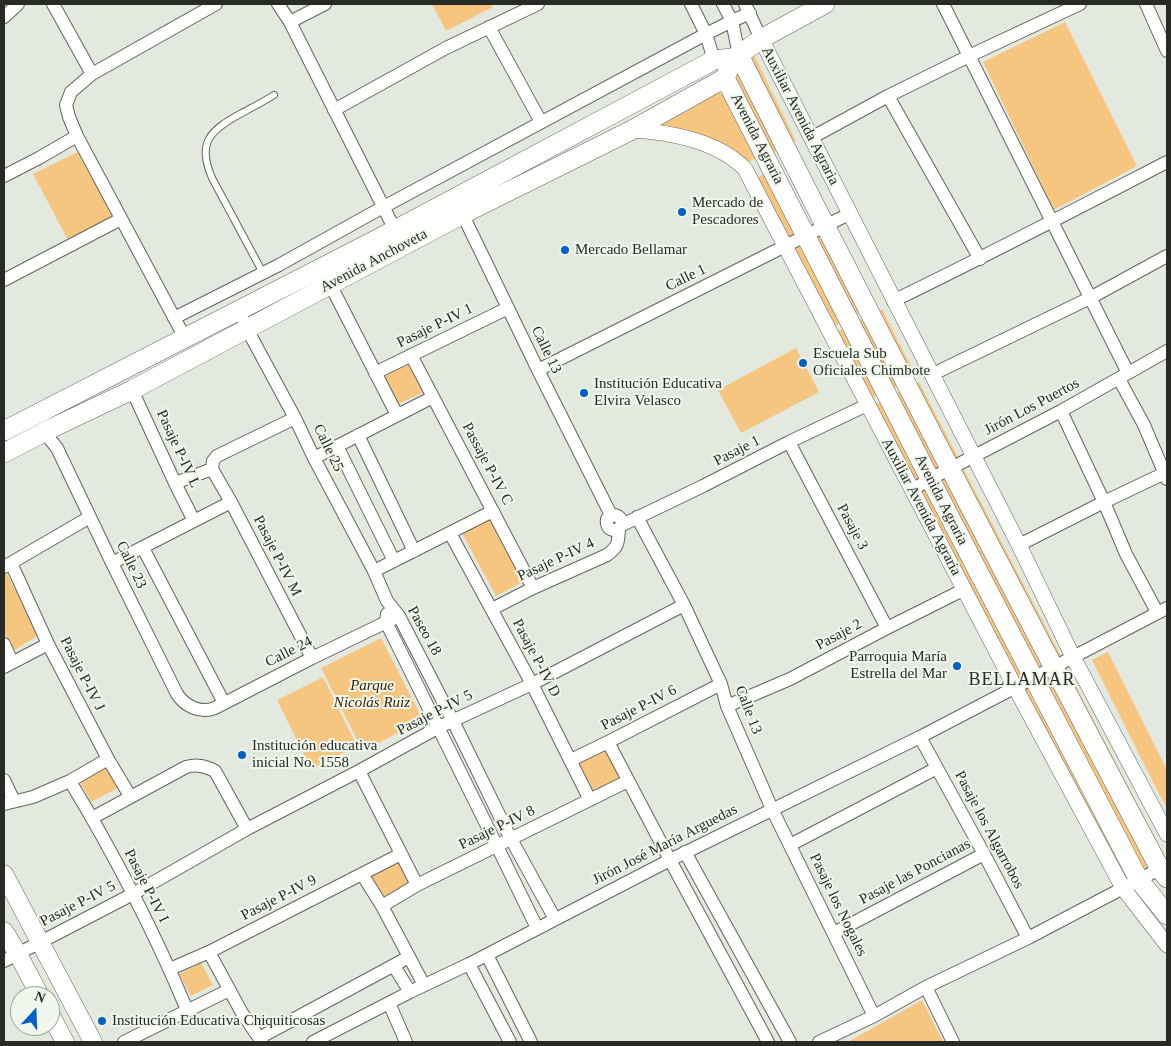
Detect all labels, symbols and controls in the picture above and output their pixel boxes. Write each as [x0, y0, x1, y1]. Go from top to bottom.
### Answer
street label: Auxiliar Avenida Agraria [757, 44, 843, 188]
street label: Avenida Agraria [726, 91, 788, 187]
place label: Mercado de Pescadores [692, 194, 763, 229]
marker: Mercado de Pescadores [676, 206, 688, 218]
street label: Avenida Anchoveta [317, 225, 431, 297]
place label: Mercado Bellamar [575, 241, 687, 259]
marker: Mercado Bellamar [559, 244, 571, 256]
street label: Calle 1 [663, 261, 709, 295]
street label: Pasaje P-IV 1 [394, 300, 476, 352]
street label: Calle 13 [527, 323, 565, 377]
place label: Escuela Sub Oficiales Chimbote [813, 345, 930, 380]
marker: Escuela Sub Oficiales Chimbote [797, 357, 809, 369]
street label: Jirón Los Puertos [981, 374, 1083, 440]
place label: Institución Educativa Elvira Velasco [594, 375, 722, 410]
marker: Institución Educativa Elvira Velasco [578, 387, 590, 399]
street label: Pasaje P-IV L [152, 407, 204, 491]
street label: Passaje P-IV C [458, 420, 516, 508]
street label: Calle 25 [309, 421, 347, 475]
street label: Pasaje 1 [711, 432, 763, 470]
street label: Auxiliar Avenida Agraria [877, 435, 965, 579]
street label: Avenida Agraria [910, 452, 972, 548]
street label: Pasaje 3 [832, 501, 872, 553]
street label: Pasaje P-IV M [249, 513, 305, 599]
street label: Pasaje P-IV 4 [515, 534, 597, 586]
street label: Calle 23 [112, 538, 150, 592]
street label: Paseo 18 [403, 603, 445, 659]
street label: Pasaje 2 [813, 615, 865, 655]
street label: Pasaje P-IV D [508, 616, 564, 700]
street label: Calle 24 [262, 633, 316, 671]
street label: Pasaje P-IV J [56, 634, 108, 714]
place label: Parroquia María Estrella del Mar [849, 648, 947, 683]
marker: Parroquia María Estrella del Mar [951, 660, 963, 672]
district label: BELLAMAR [968, 669, 1076, 691]
park label: Parque Nicolás Ruiz [334, 677, 410, 712]
street label: Pasaje P-IV 6 [598, 681, 680, 735]
street label: Calle 13 [731, 683, 765, 737]
street label: Pasaje P-IV 5 [394, 686, 476, 740]
place label: Institución educativa inicial No. 1558 [252, 737, 377, 772]
marker: Institución educativa inicial No. 1558 [236, 749, 248, 761]
street label: Pasaje los Algarrobos [950, 768, 1028, 892]
street label: Jirón José María Arguedas [590, 801, 740, 889]
street label: Pasaje P-IV 8 [456, 802, 538, 854]
street label: Pasaje las Poncianas [856, 835, 974, 909]
street label: Pasaje P-IV I [120, 846, 172, 926]
street label: Pasaje los Nogales [805, 851, 871, 959]
street label: Pasaje P-IV 9 [238, 871, 320, 925]
street label: Pasaje P-IV 5 [37, 877, 119, 931]
north arrow [10, 986, 60, 1036]
text: N [33, 989, 47, 1006]
place label: Institución Educativa Chiquiticosas [112, 1012, 325, 1030]
marker: Institución Educativa Chiquiticosas [96, 1015, 108, 1027]

